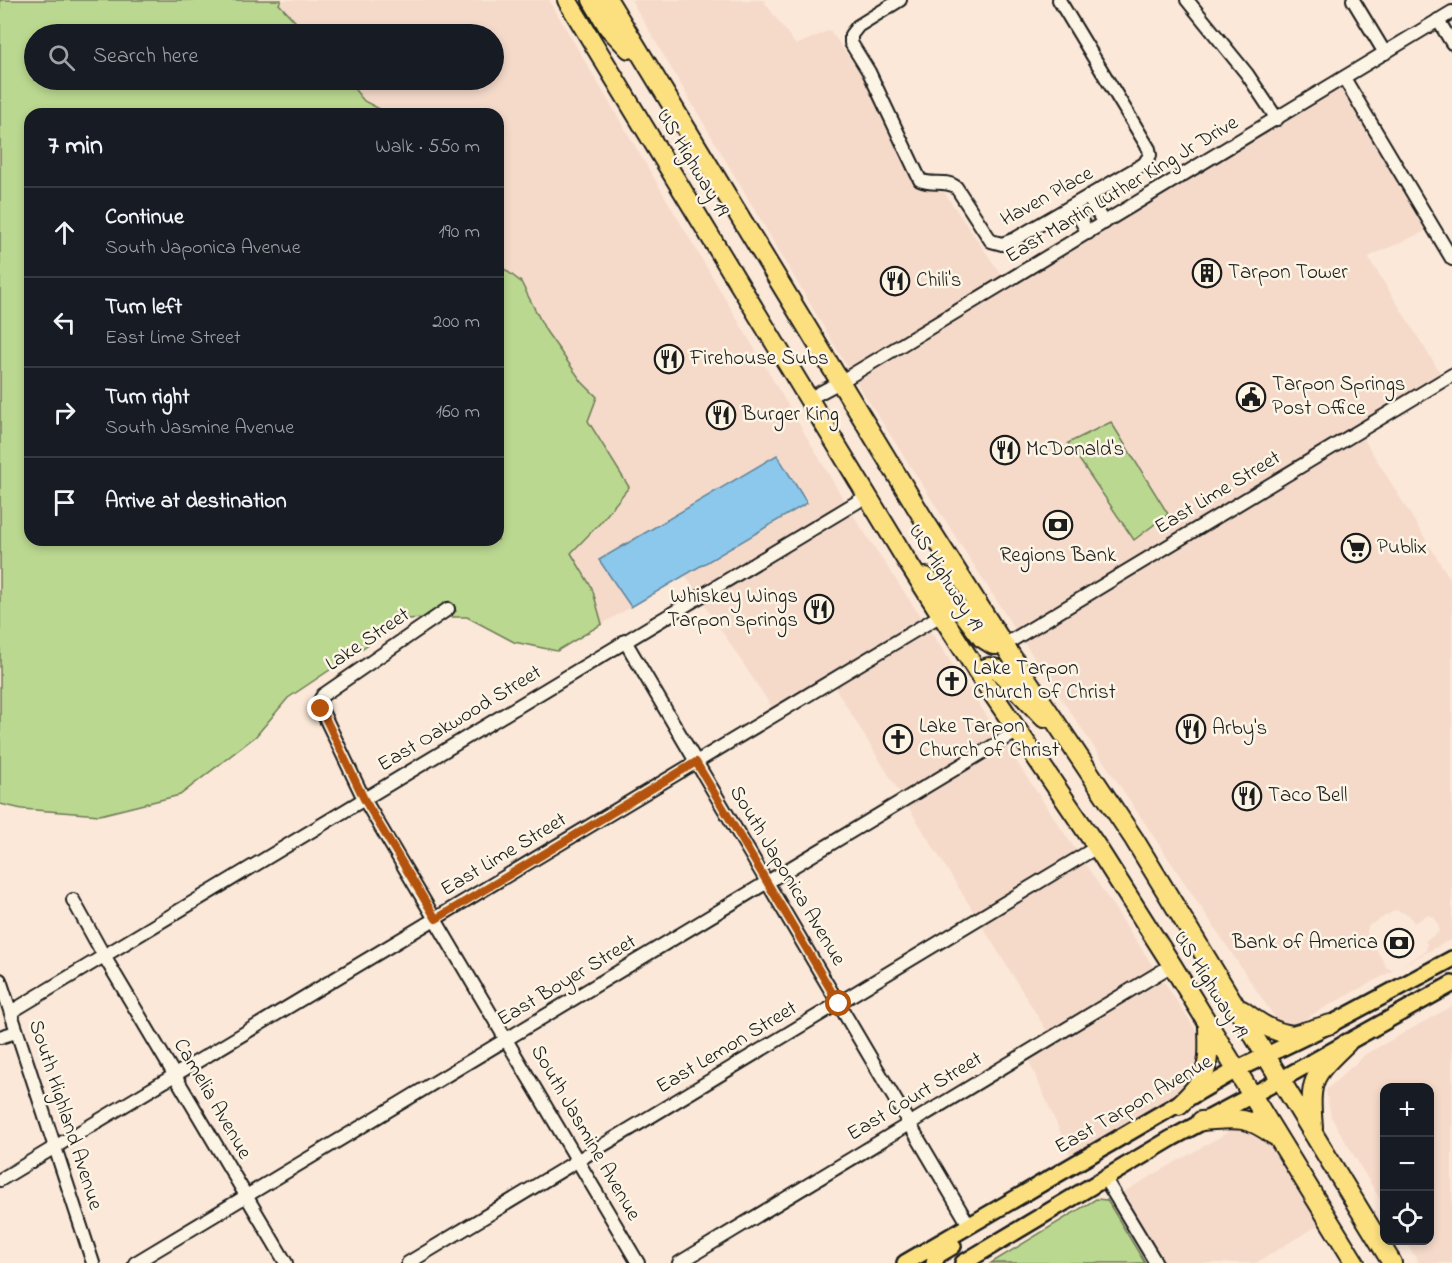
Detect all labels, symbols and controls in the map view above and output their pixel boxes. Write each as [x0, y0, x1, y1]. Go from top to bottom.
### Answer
search box [24, 24, 504, 90]
icon: search [45, 41, 78, 74]
text: Search here [93, 41, 198, 73]
street label: US Highway 19 [646, 103, 737, 224]
street label: East Martin Luther King Jr Drive [1000, 108, 1246, 273]
text: 7 min [48, 128, 103, 166]
text: Walk · 550 m [375, 133, 480, 162]
street label: Haven Place [995, 159, 1099, 235]
text: Continue [105, 202, 184, 234]
icon: ahead [48, 216, 81, 249]
text: 190 m [438, 218, 480, 247]
text: South Japonica Avenue [105, 234, 301, 263]
building icon: Tarpon Tower [1191, 257, 1223, 289]
place label: Tarpon Tower [1228, 258, 1348, 288]
restaurant icon: Chili's [879, 265, 911, 297]
place label: Chili's [916, 266, 961, 296]
text: Turn left [105, 292, 182, 324]
icon: left [48, 306, 81, 339]
text: 200 m [432, 308, 480, 337]
text: East Lime Street [105, 324, 241, 353]
restaurant icon: Firehouse Subs [653, 343, 685, 375]
place label: Firehouse Subs [689, 344, 829, 374]
place label: Tarpon Springs Post Office [1272, 370, 1406, 424]
public building icon: Tarpon Springs Post Office [1235, 381, 1267, 413]
text: Turn right [105, 382, 190, 414]
icon: right [48, 396, 81, 429]
text: 160 m [436, 398, 480, 427]
restaurant icon: Burger King [705, 399, 737, 431]
place label: Burger King [741, 400, 839, 432]
text: South Jasmine Avenue [105, 414, 294, 443]
restaurant icon: McDonald's [989, 434, 1021, 466]
place label: McDonald's [1026, 435, 1124, 465]
street label: East Lime Street [1149, 443, 1287, 543]
icon: arrive [48, 486, 81, 519]
text: Arrive at destination [105, 486, 287, 518]
bank icon: Regions Bank [1042, 509, 1074, 541]
street label: US Highway 19 [898, 518, 990, 639]
supermarket icon: Publix [1340, 532, 1372, 564]
place label: Publix [1377, 533, 1427, 563]
place label: Regions Bank [1000, 541, 1117, 573]
place label: Whiskey Wings Tarpon springs [667, 582, 798, 638]
restaurant icon: Whiskey Wings Tarpon springs [803, 593, 835, 625]
street label: Lake Street [320, 601, 416, 679]
place label: Lake Tarpon Church Of Christ [973, 654, 1116, 708]
street label: East Oakwood Street [372, 658, 548, 780]
church icon: Lake Tarpon Church Of Christ [936, 665, 968, 697]
route end [307, 695, 333, 721]
place label: Lake Tarpon Church of Christ [919, 712, 1059, 766]
restaurant icon: Arby's [1175, 713, 1207, 745]
place label: Arby's [1212, 714, 1267, 746]
church icon: Lake Tarpon Church of Christ [882, 723, 914, 755]
street label: South Japonica Avenue [721, 780, 853, 972]
restaurant icon: Taco Bell [1231, 780, 1263, 812]
place label: Taco Bell [1268, 781, 1347, 811]
street label: East Lime Street [435, 805, 573, 905]
street label: US Highway 19 [1163, 925, 1255, 1046]
street label: East Boyer Street [492, 927, 643, 1036]
bank icon: Bank of America [1383, 927, 1415, 959]
place label: Bank of America [1231, 928, 1378, 958]
route start [825, 990, 851, 1016]
street label: East Lemon Street [651, 994, 803, 1102]
street label: South Highland Avenue [18, 1016, 110, 1215]
street label: Camelia Avenue [165, 1033, 259, 1166]
street label: South Jasmine Avenue [522, 1039, 648, 1227]
street label: East Court Street [842, 1045, 988, 1149]
street label: East Tarpon Avenue [1050, 1047, 1219, 1162]
map controls [1380, 1083, 1434, 1245]
button: + [1380, 1083, 1434, 1137]
button: − [1380, 1137, 1434, 1191]
button: locate [1380, 1191, 1434, 1245]

